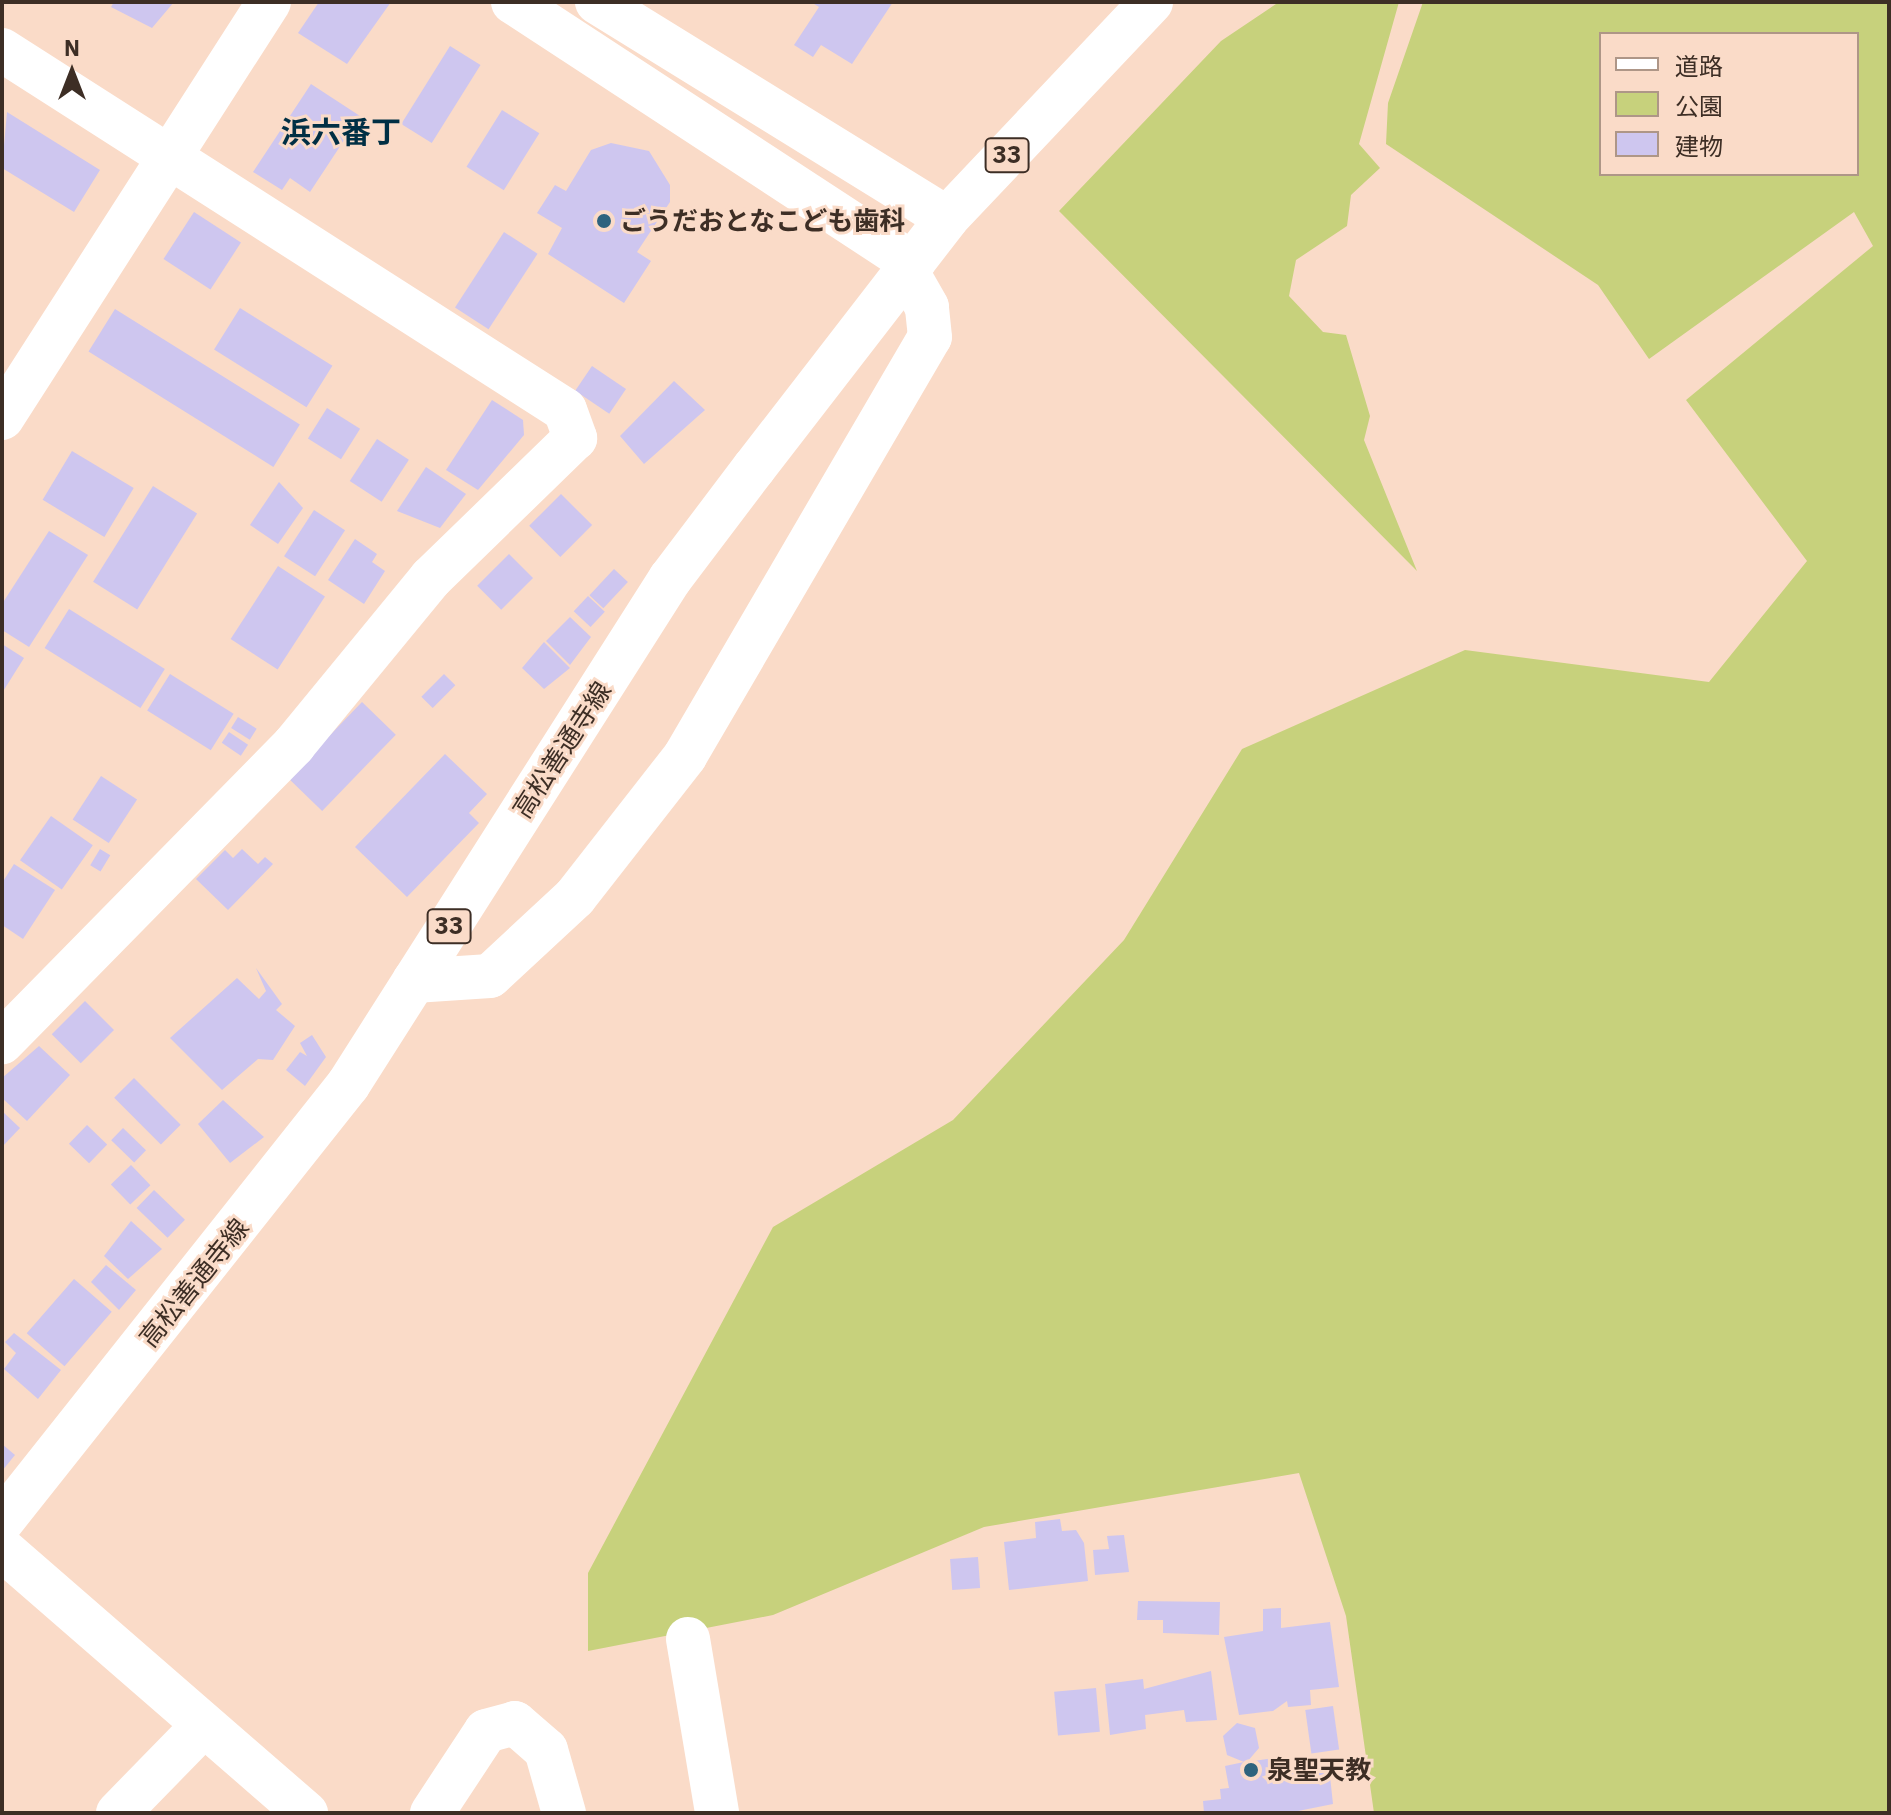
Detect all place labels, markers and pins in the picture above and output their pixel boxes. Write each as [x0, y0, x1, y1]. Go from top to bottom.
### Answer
place label: ごうだおとなこども歯科 [620, 205, 906, 237]
marker: ごうだおとなこども歯科 [595, 212, 613, 230]
place label: 泉聖天教 [1267, 1754, 1371, 1786]
marker: 泉聖天教 [1242, 1761, 1260, 1779]

